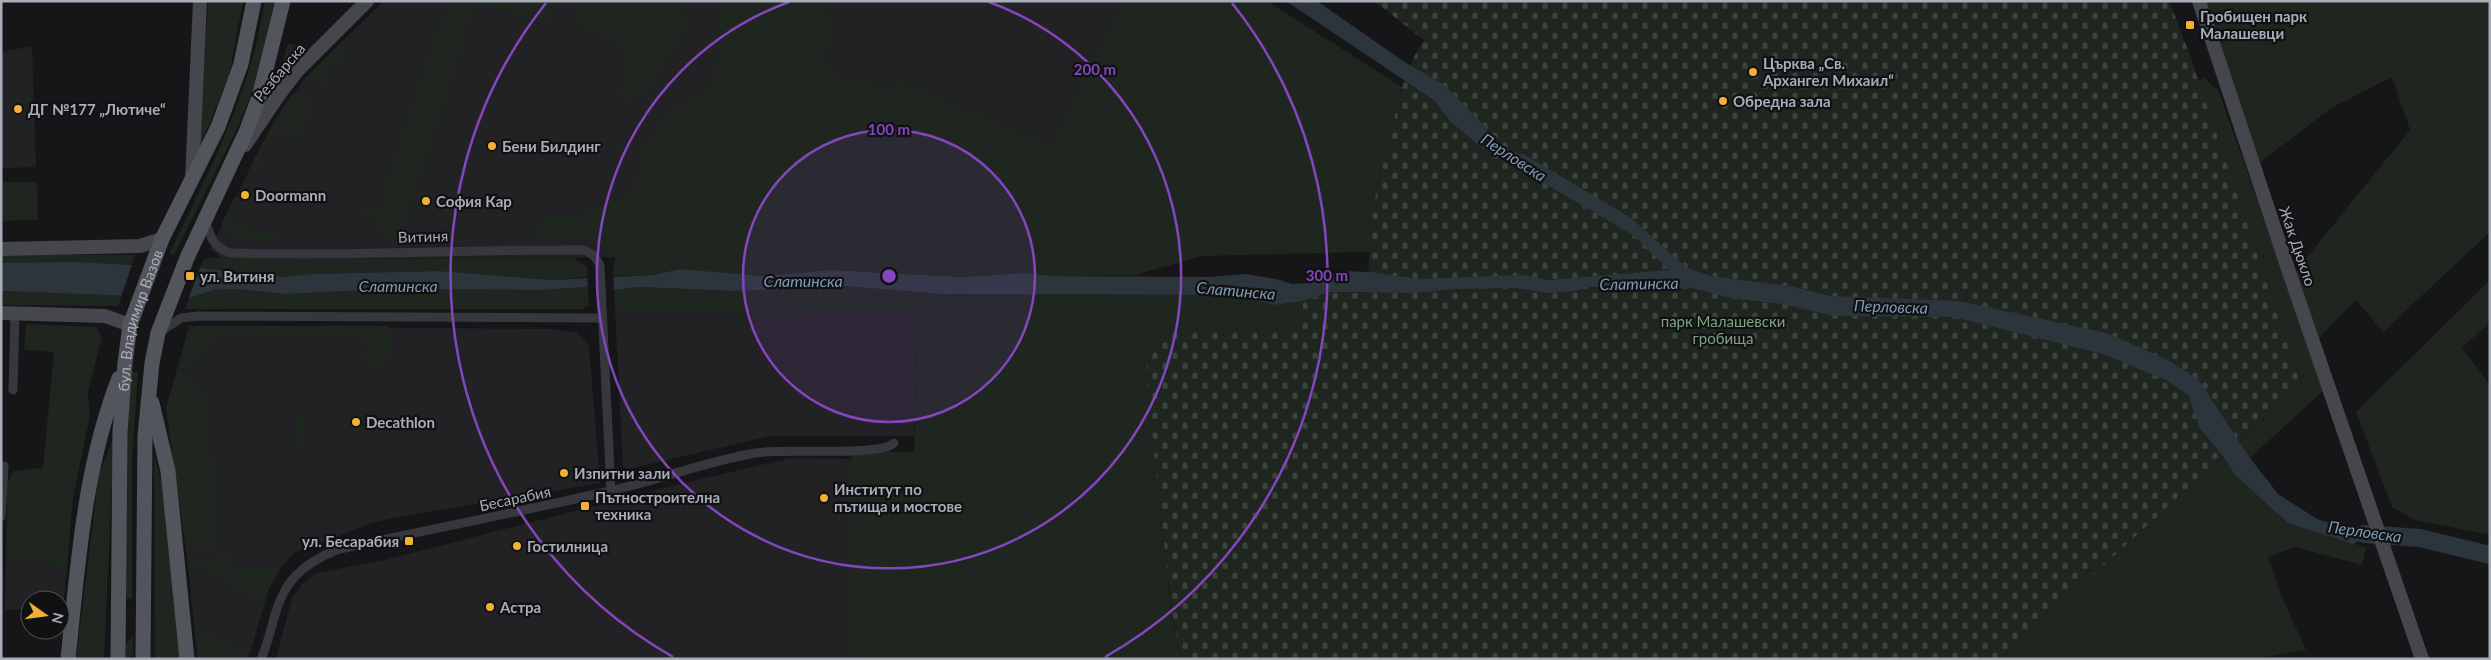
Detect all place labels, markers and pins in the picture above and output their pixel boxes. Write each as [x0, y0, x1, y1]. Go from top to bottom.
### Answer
place label: Гробищен парк Малашевци [2200, 7, 2308, 42]
marker: Гробищен парк Малашевци [2184, 19, 2196, 31]
place label: Църква „Св. Архангел Михаил“ [1762, 54, 1894, 89]
marker: Църква „Св. Архангел Михаил“ [1747, 66, 1759, 78]
place label: Обредна зала [1733, 92, 1831, 110]
marker: Обредна зала [1717, 95, 1729, 107]
place label: ДГ №177 „Лютиче“ [28, 100, 166, 118]
marker: ДГ №177 „Лютиче“ [12, 103, 24, 115]
place label: Бени Билдинг [502, 137, 601, 155]
marker: Бени Билдинг [486, 140, 498, 152]
place label: Doormann [255, 186, 326, 204]
marker: Doormann [239, 189, 251, 201]
place label: София Кар [436, 192, 512, 210]
marker: София Кар [420, 195, 432, 207]
place label: ул. Витиня [200, 267, 274, 285]
centre of rings [880, 267, 898, 285]
marker: ул. Витиня [184, 270, 196, 282]
place label: Decathlon [366, 413, 435, 431]
marker: Decathlon [350, 416, 362, 428]
place label: Изпитни зали [574, 464, 670, 482]
marker: Изпитни зали [558, 467, 570, 479]
place label: Институт по пътища и мостове [834, 480, 962, 515]
place label: Пътностроителна техника [595, 488, 720, 523]
marker: Институт по пътища и мостове [818, 492, 830, 504]
marker: Пътностроителна техника [579, 500, 591, 512]
place label: ул. Бесарабия [302, 532, 399, 550]
marker: ул. Бесарабия [403, 535, 415, 547]
place label: Гостилница [527, 537, 608, 555]
marker: Гостилница [511, 540, 523, 552]
place label: Астра [499, 598, 541, 616]
marker: Астра [484, 601, 496, 613]

